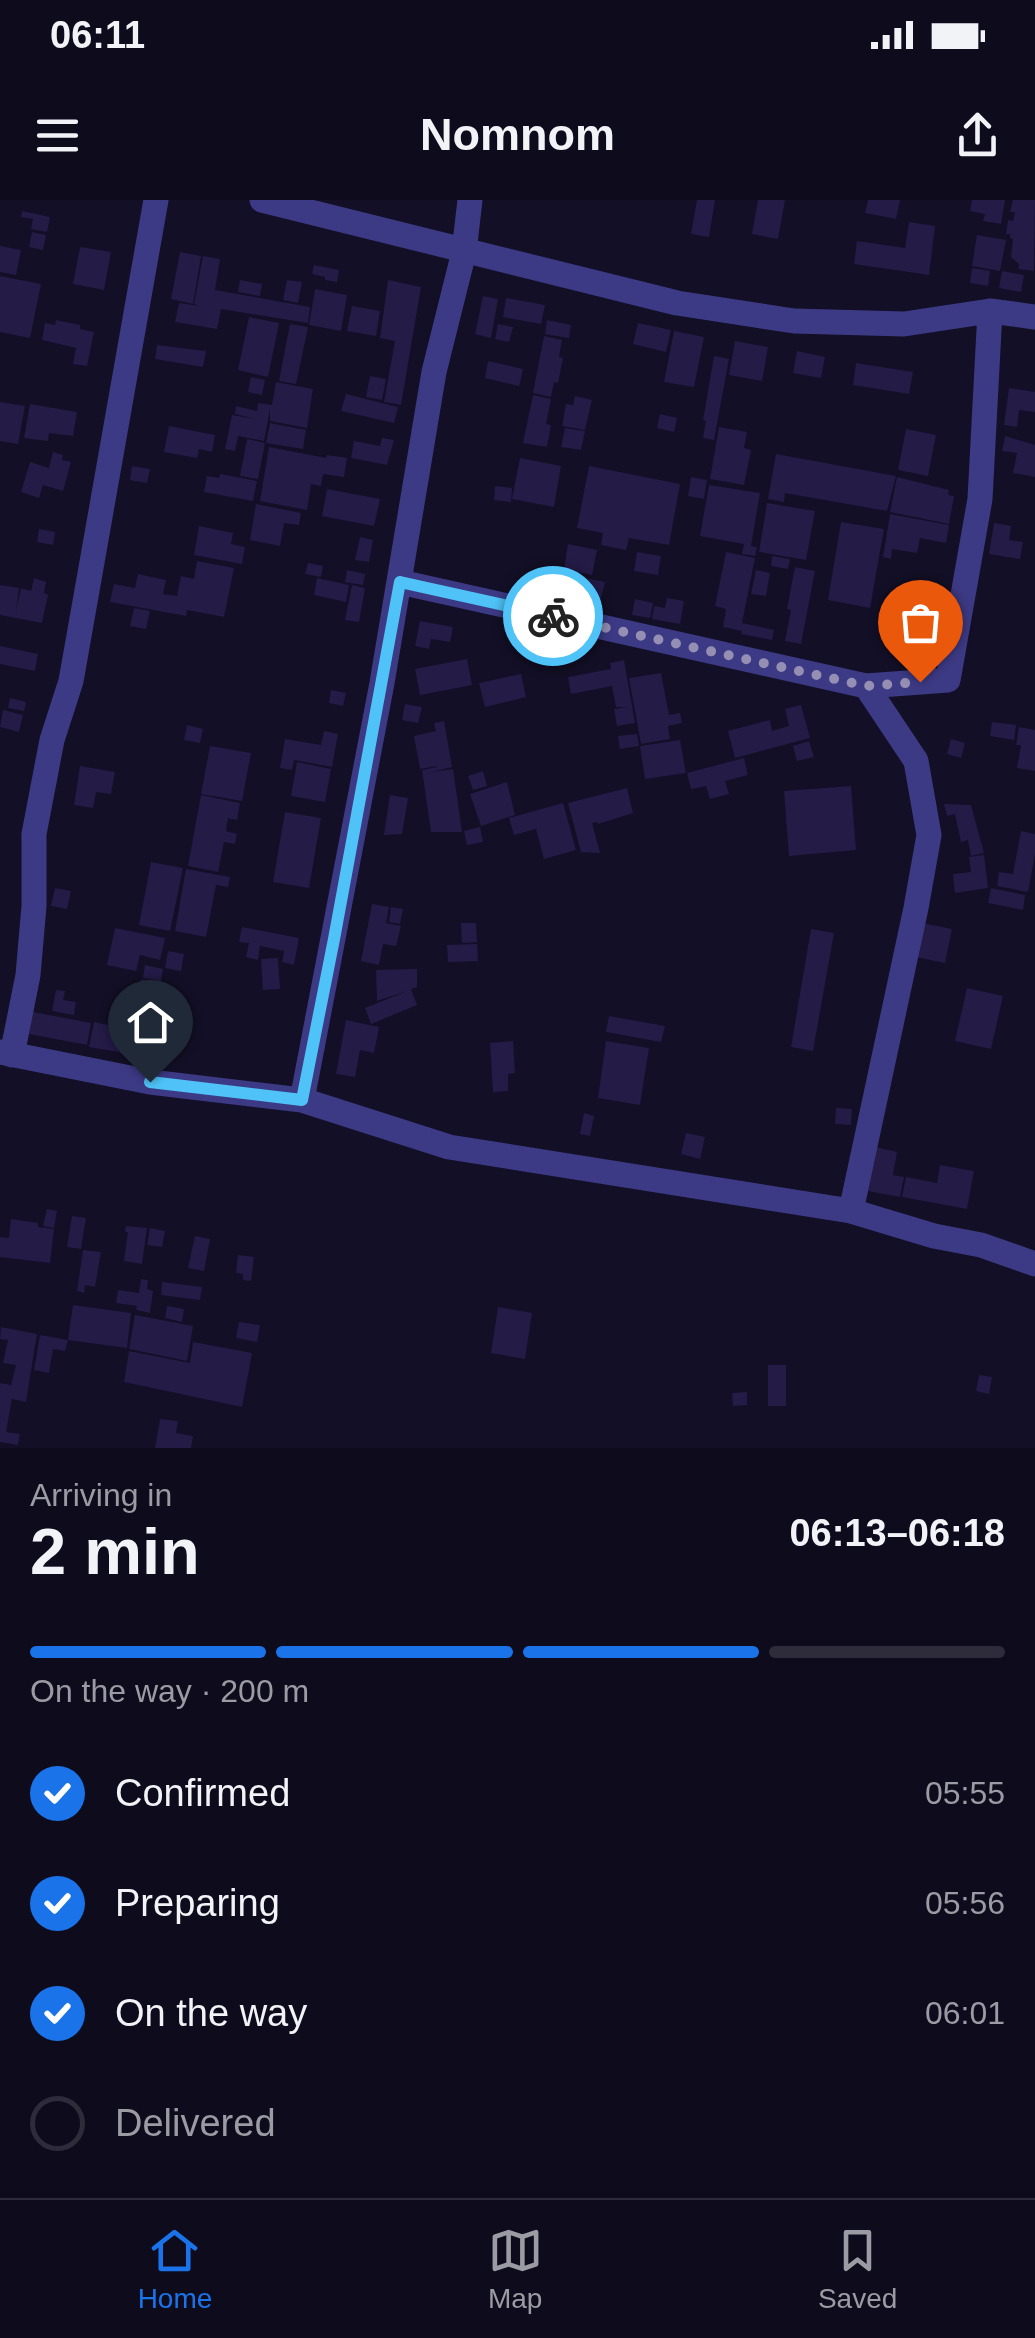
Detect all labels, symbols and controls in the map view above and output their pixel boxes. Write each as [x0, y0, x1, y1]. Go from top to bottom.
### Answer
text: 06:11 [50, 14, 145, 56]
icon: menu [30, 108, 85, 163]
icon: share [950, 108, 1005, 163]
text: Nomnom [420, 109, 615, 160]
courier [503, 566, 603, 666]
pin [878, 580, 963, 683]
icon: bike [526, 589, 581, 644]
icon: bag [893, 595, 948, 650]
pin [108, 980, 193, 1083]
icon: home [123, 995, 178, 1050]
text: Arriving in [30, 1477, 172, 1513]
text: 06:13–06:18 [789, 1512, 1005, 1554]
text: 2 min [30, 1515, 200, 1588]
text: On the way · 200 m [30, 1673, 309, 1709]
icon: check [30, 1766, 85, 1821]
text: Confirmed [115, 1772, 290, 1814]
text: 05:55 [925, 1775, 1005, 1811]
icon: check [30, 1876, 85, 1931]
text: Preparing [115, 1882, 280, 1924]
text: 05:56 [925, 1885, 1005, 1921]
icon: check [30, 1986, 85, 2041]
text: On the way [115, 1992, 307, 2034]
text: 06:01 [925, 1995, 1005, 2031]
text: Delivered [115, 2102, 276, 2144]
tab: Home [138, 2223, 212, 2315]
tab: Map [488, 2223, 543, 2315]
tab: Saved [818, 2223, 897, 2315]

